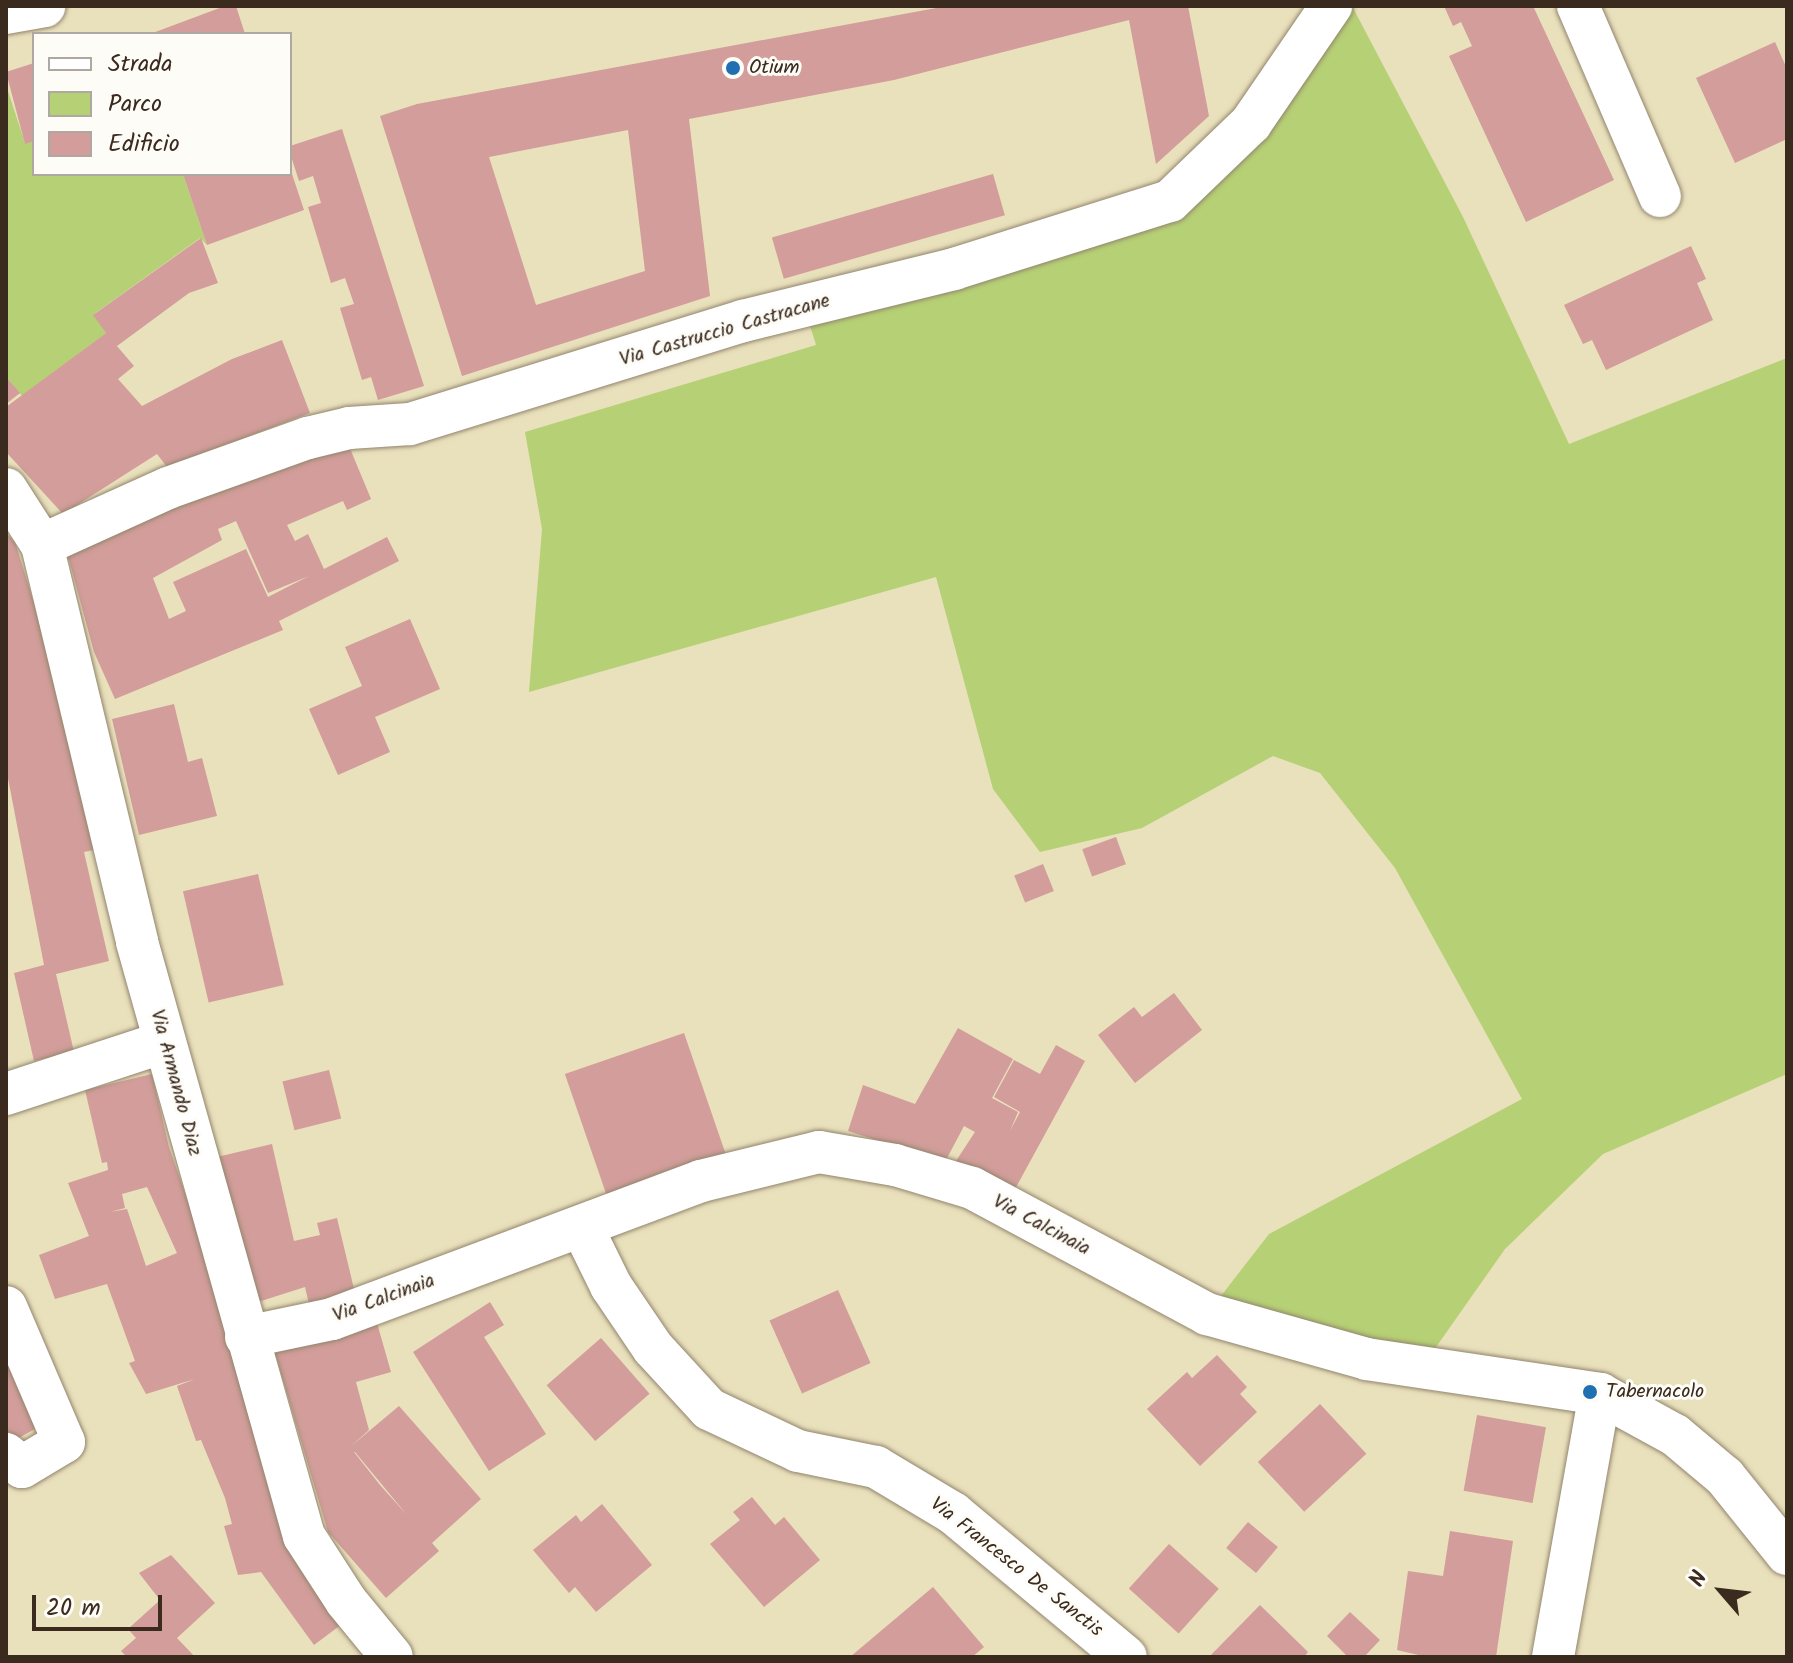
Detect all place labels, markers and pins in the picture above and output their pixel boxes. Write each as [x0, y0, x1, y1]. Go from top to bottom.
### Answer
place label: Otium [749, 56, 799, 80]
marker: Otium [724, 59, 742, 77]
place label: Tabernacolo [1606, 1380, 1704, 1404]
marker: Tabernacolo [1581, 1383, 1599, 1401]

